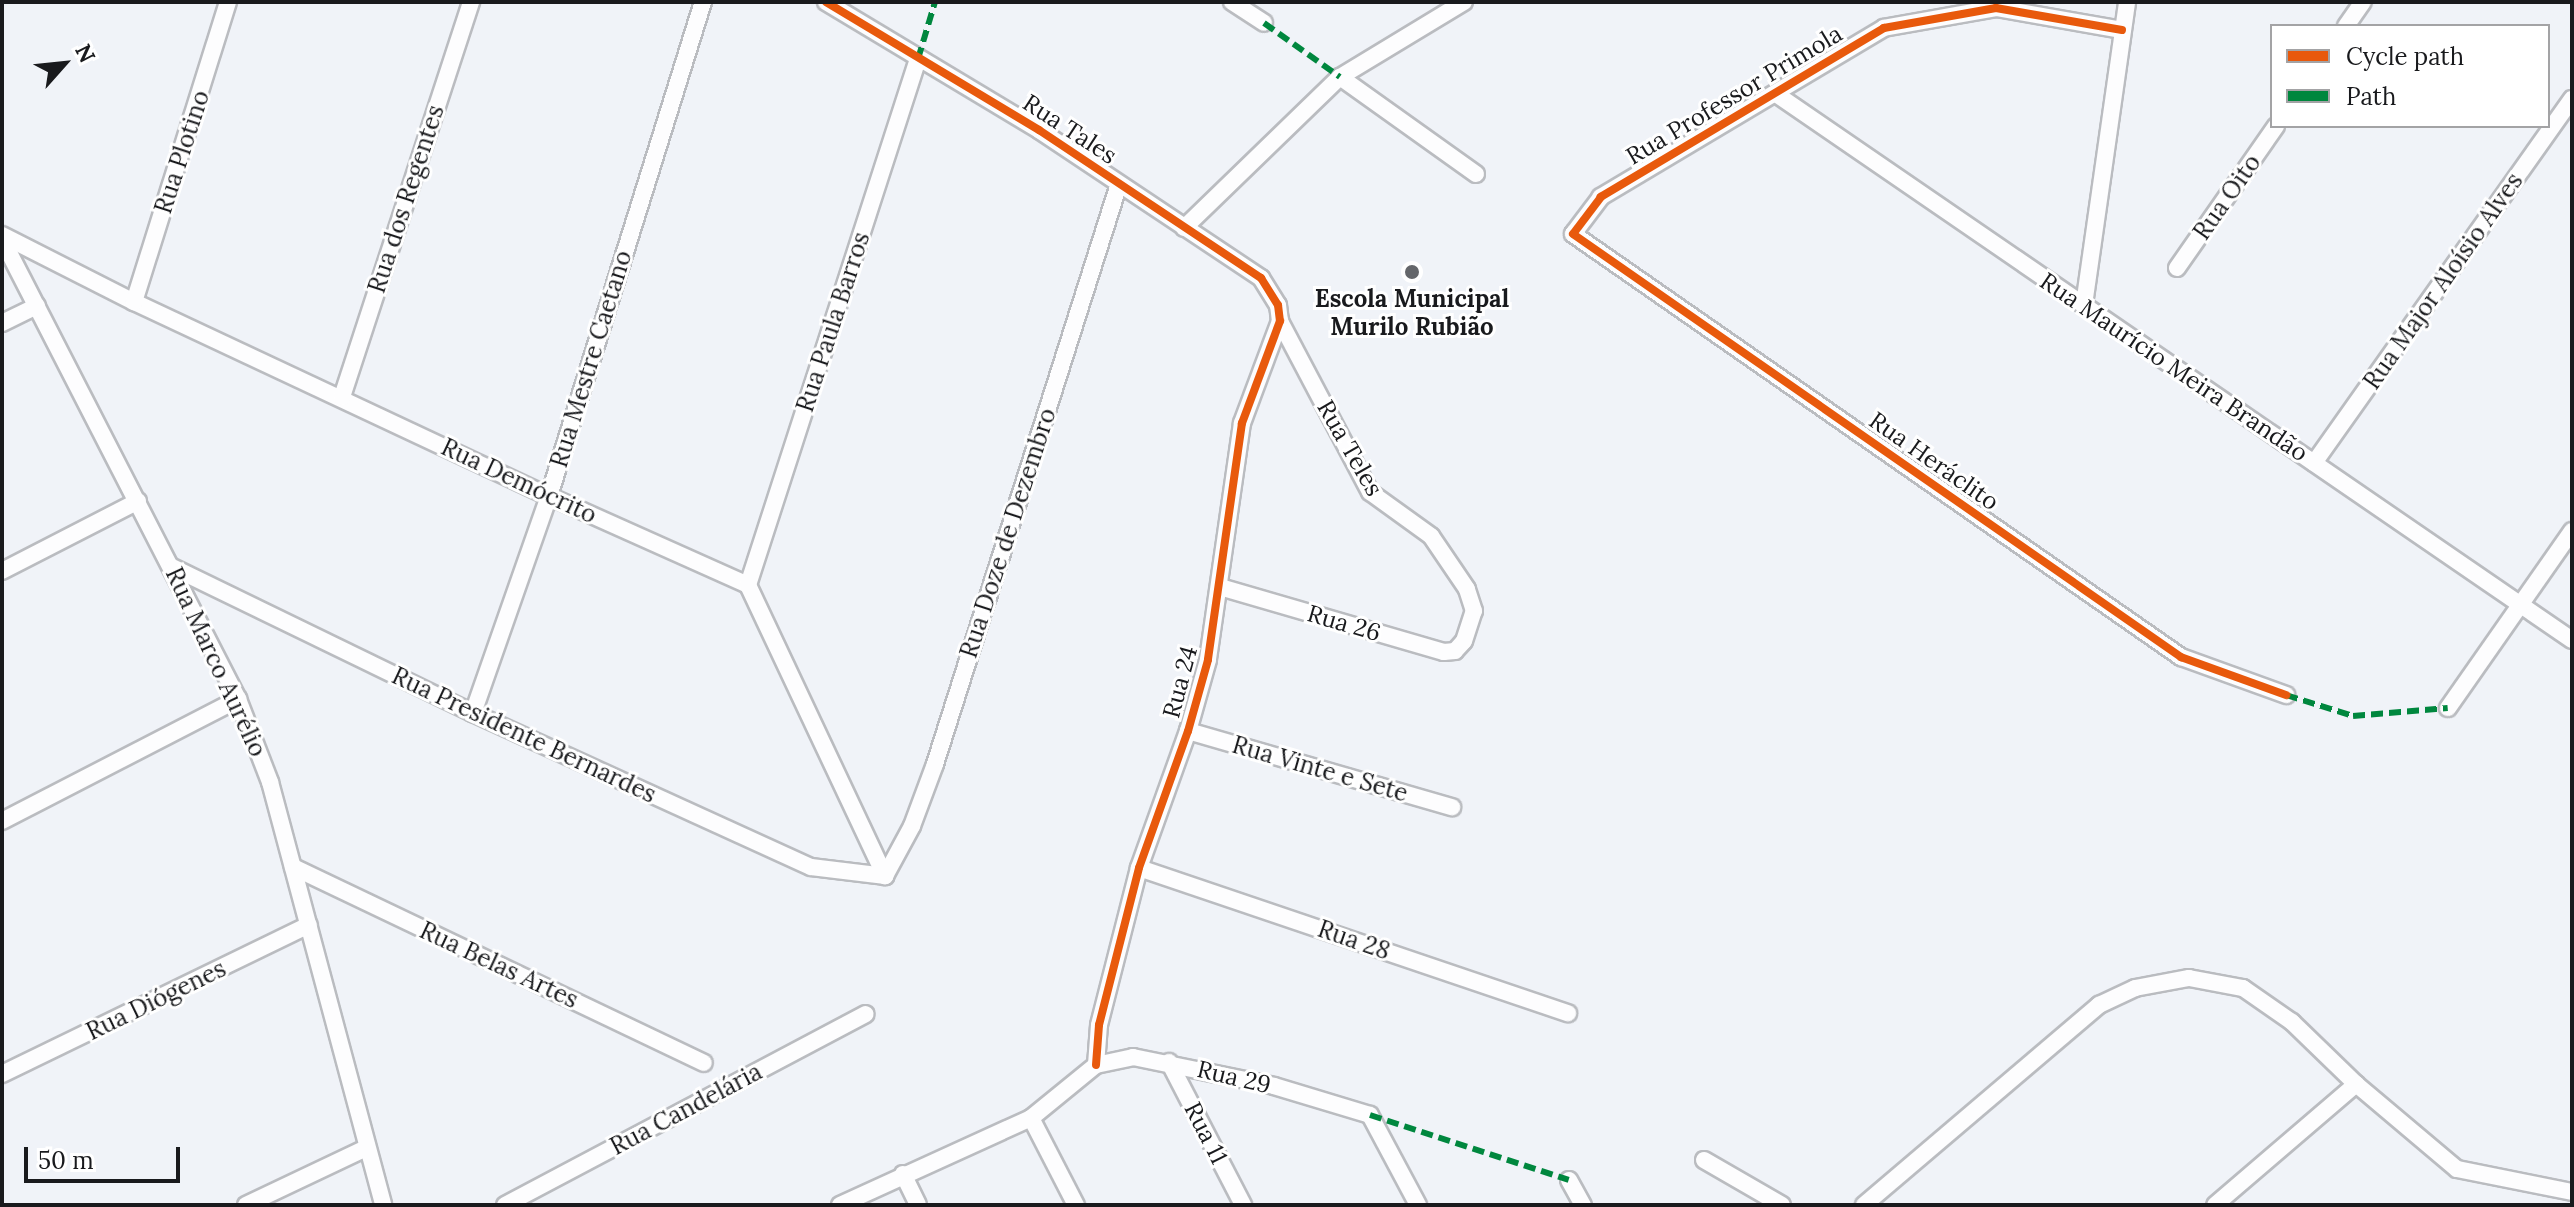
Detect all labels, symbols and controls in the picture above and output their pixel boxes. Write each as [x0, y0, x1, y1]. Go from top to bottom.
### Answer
street label: Rua Professor Primola [1621, 19, 1847, 171]
north arrow [24, 24, 104, 104]
legend [2270, 24, 2550, 128]
text: N [69, 39, 102, 67]
text: Cycle path [2346, 41, 2464, 72]
text: Path [2346, 81, 2396, 112]
street label: Rua Plotino [149, 87, 215, 217]
street label: Rua Tales [1018, 88, 1122, 170]
street label: Rua dos Regentes [362, 101, 450, 297]
street label: Rua Oito [2187, 149, 2267, 245]
street label: Rua Major Aloísio Alves [2357, 167, 2529, 395]
street label: Rua Paula Barros [790, 228, 876, 416]
street label: Rua Mestre Caetano [544, 247, 638, 471]
marker: Escola Municipal Murilo Rubião [1403, 263, 1421, 281]
street label: Rua Maurício Meira Brandão [2035, 266, 2313, 468]
place label: Escola Municipal Murilo Rubião [1315, 285, 1509, 341]
street label: Rua Teles [1311, 395, 1389, 501]
street label: Rua Doze de Dezembro [954, 405, 1062, 661]
street label: Rua Heráclito [1864, 406, 2004, 516]
street label: Rua Demócrito [437, 432, 601, 530]
street label: Rua Marco Aurélio [159, 563, 273, 761]
street label: Rua 26 [1304, 599, 1384, 647]
street label: Rua 24 [1157, 643, 1203, 721]
street label: Rua Presidente Bernardes [387, 661, 661, 809]
street label: Rua Vinte e Sete [1229, 730, 1411, 808]
street label: Rua 28 [1314, 914, 1394, 966]
street label: Rua Belas Artes [415, 916, 583, 1014]
street label: Rua Diógenes [82, 954, 230, 1046]
street label: Rua 29 [1194, 1055, 1274, 1099]
street label: Rua Candelária [605, 1057, 767, 1161]
street label: Rua 11 [1178, 1097, 1234, 1169]
scale bar [28, 1131, 184, 1181]
text: 50 m [38, 1145, 94, 1176]

